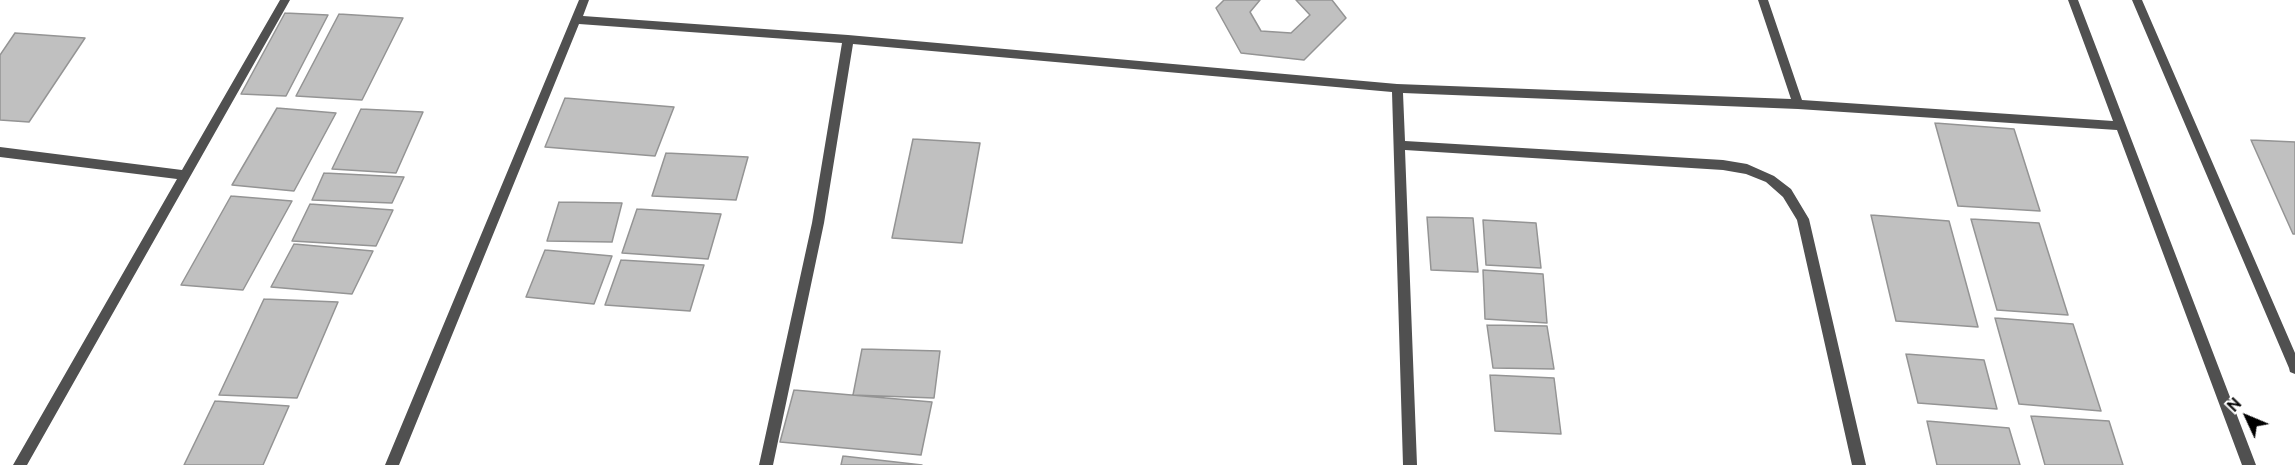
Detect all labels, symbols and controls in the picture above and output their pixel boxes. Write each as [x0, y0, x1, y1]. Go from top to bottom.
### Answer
north arrow [2217, 387, 2277, 447]
text: N [2223, 394, 2245, 415]

